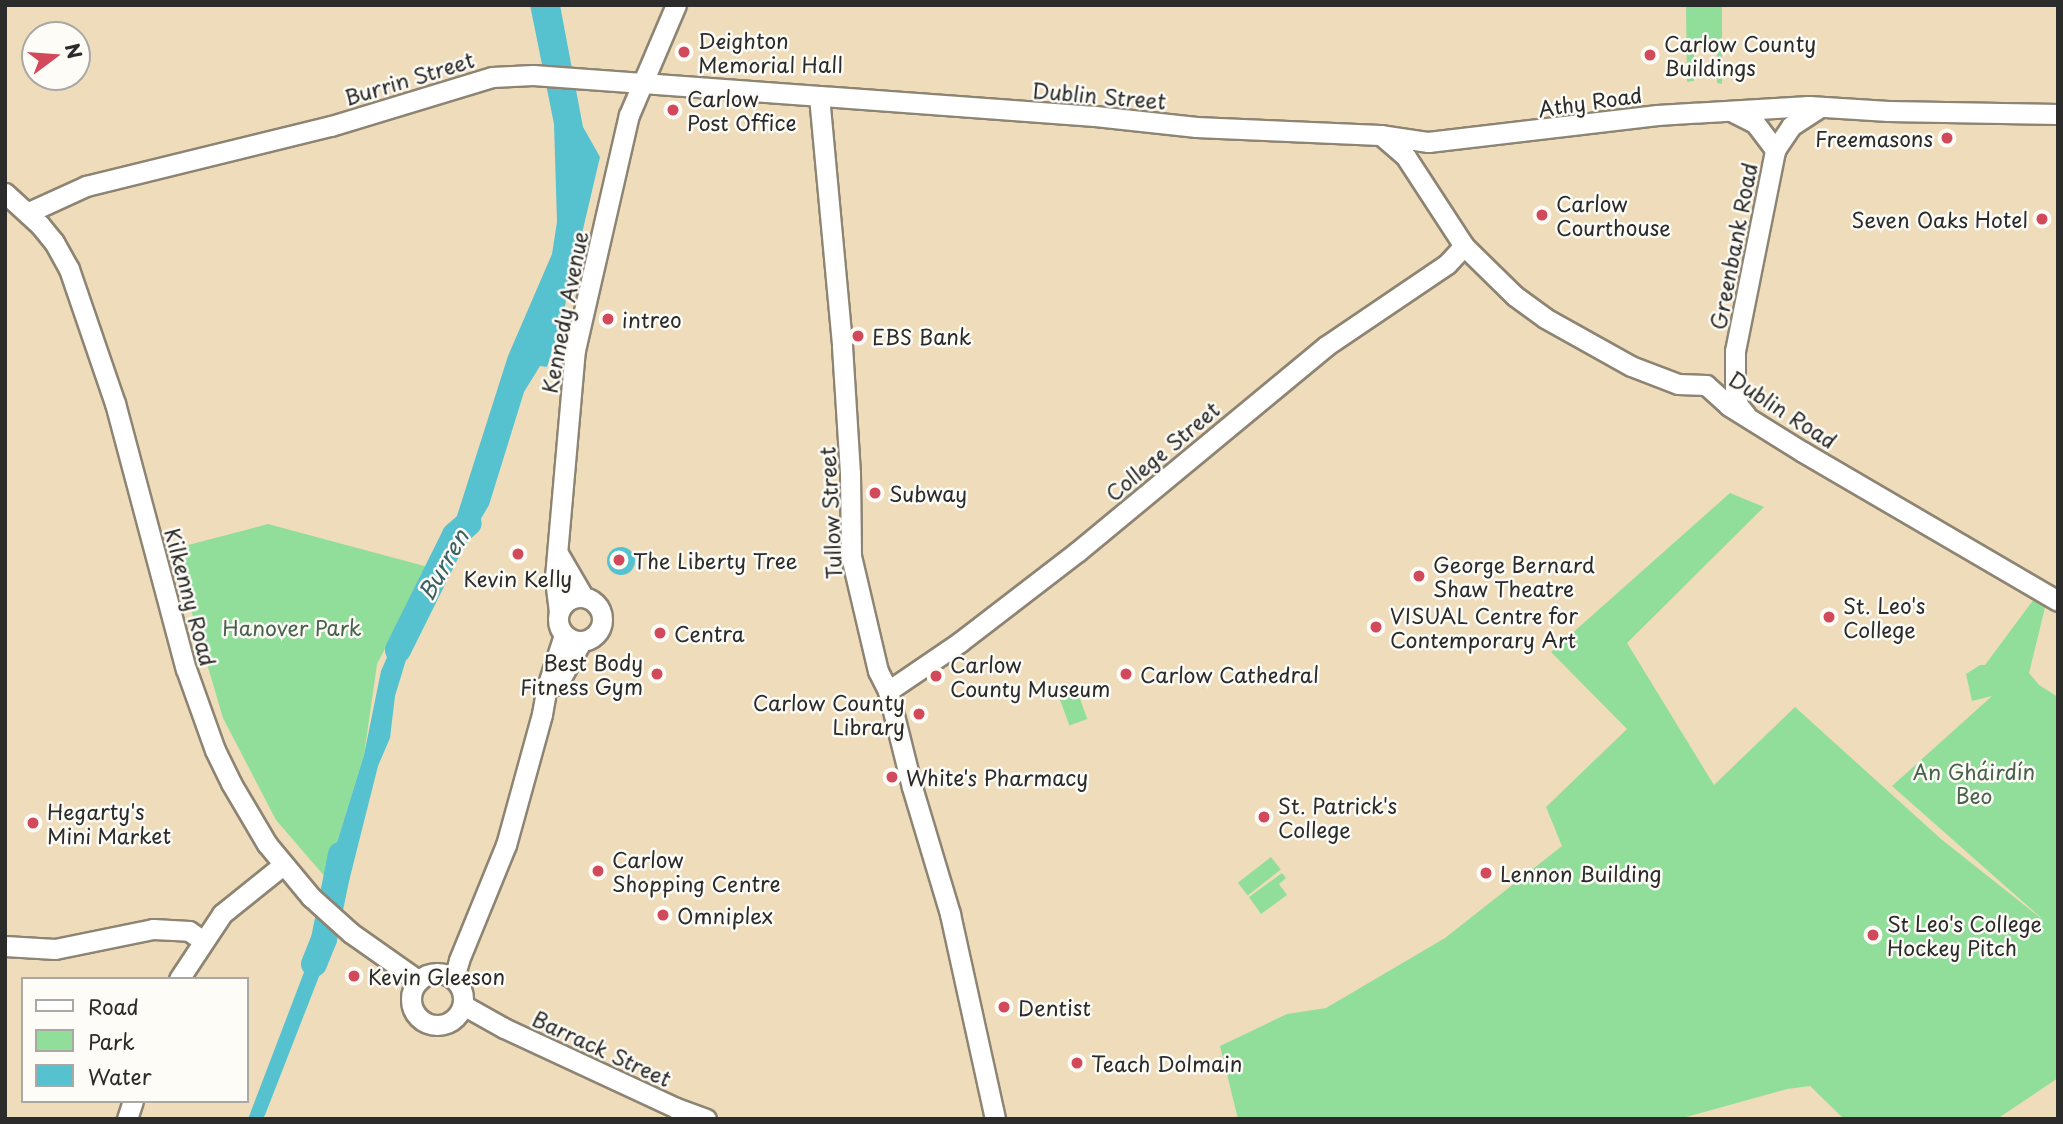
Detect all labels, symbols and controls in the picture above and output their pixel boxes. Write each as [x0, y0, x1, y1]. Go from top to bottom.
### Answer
north arrow [21, 21, 91, 91]
place label: Deighton Memorial Hall [698, 27, 843, 77]
place label: Carlow County Buildings [1664, 30, 1815, 80]
text: N [59, 40, 90, 62]
marker: Deighton Memorial Hall [676, 44, 692, 60]
street label: Burrin Street [341, 46, 477, 110]
marker: Carlow County Buildings [1642, 47, 1658, 63]
street label: Dublin Street [1030, 77, 1168, 113]
street label: Athy Road [1535, 81, 1645, 121]
place label: Carlow Post Office [687, 85, 797, 135]
marker: Carlow Post Office [665, 102, 681, 118]
place label: Freemasons [1815, 125, 1933, 151]
marker: Freemasons [1939, 130, 1955, 146]
street label: Greenbank Road [1704, 160, 1762, 332]
place label: Carlow Courthouse [1556, 190, 1671, 240]
place label: Seven Oaks Hotel [1851, 206, 2028, 232]
marker: Carlow Courthouse [1534, 207, 1550, 223]
marker: Seven Oaks Hotel [2034, 211, 2050, 227]
street label: Kennedy Avenue [536, 229, 592, 395]
place label: intreo [622, 306, 682, 332]
marker: intreo [600, 311, 616, 327]
place label: EBS Bank [872, 323, 972, 349]
marker: EBS Bank [850, 328, 866, 344]
street label: Dublin Road [1724, 365, 1842, 453]
street label: College Street [1099, 396, 1225, 506]
street label: Tullow Street [814, 446, 846, 580]
place label: Subway [889, 480, 967, 506]
marker: Subway [867, 485, 883, 501]
street label: Kilkenny Road [160, 525, 222, 669]
water label: Burren [412, 525, 474, 605]
marker: Kevin Kelly [510, 546, 526, 562]
place label: The Liberty Tree [633, 547, 800, 573]
place label: George Bernard Shaw Theatre [1433, 551, 1597, 601]
marker: The Liberty Tree [611, 552, 627, 568]
place label: Kevin Kelly [464, 565, 572, 591]
marker: George Bernard Shaw Theatre [1411, 568, 1427, 584]
place label: St. Leo's College [1843, 592, 1925, 642]
place label: VISUAL Centre for Contemporary Art [1390, 602, 1580, 652]
marker: St. Leo's College [1821, 609, 1837, 625]
park label: Hanover Park [222, 614, 362, 640]
marker: VISUAL Centre for Contemporary Art [1368, 619, 1384, 635]
place label: Centra [674, 620, 745, 646]
marker: Centra [652, 625, 668, 641]
place label: Best Body Fitness Gym [519, 649, 643, 699]
place label: Carlow County Museum [950, 651, 1111, 701]
place label: Carlow Cathedral [1140, 661, 1318, 687]
marker: Best Body Fitness Gym [649, 666, 665, 682]
marker: Carlow Cathedral [1118, 666, 1134, 682]
marker: Carlow County Museum [928, 668, 944, 684]
place label: Carlow County Library [754, 689, 905, 739]
marker: Carlow County Library [911, 706, 927, 722]
park label: An Gháirdín Beo [1912, 758, 2036, 808]
place label: White's Pharmacy [906, 764, 1089, 790]
marker: White's Pharmacy [884, 769, 900, 785]
place label: St. Patrick's College [1278, 792, 1397, 842]
place label: Hegarty's Mini Market [47, 798, 172, 848]
marker: St. Patrick's College [1256, 809, 1272, 825]
marker: Hegarty's Mini Market [25, 815, 41, 831]
place label: Carlow Shopping Centre [612, 846, 781, 896]
place label: Lennon Building [1500, 860, 1661, 886]
marker: Carlow Shopping Centre [590, 863, 606, 879]
marker: Lennon Building [1478, 865, 1494, 881]
place label: Omniplex [677, 902, 773, 928]
marker: Omniplex [655, 907, 671, 923]
place label: St Leo's College Hockey Pitch [1887, 910, 2042, 960]
marker: St Leo's College Hockey Pitch [1865, 927, 1881, 943]
place label: Kevin Gleeson [368, 963, 505, 989]
marker: Kevin Gleeson [346, 968, 362, 984]
legend [21, 977, 248, 1103]
text: Road [88, 990, 139, 1022]
place label: Dentist [1018, 994, 1091, 1020]
marker: Dentist [996, 999, 1012, 1015]
street label: Barrack Street [528, 1005, 676, 1091]
text: Park [88, 1025, 135, 1057]
place label: Teach Dolmain [1091, 1050, 1242, 1076]
marker: Teach Dolmain [1069, 1055, 1085, 1071]
text: Water [88, 1060, 151, 1092]

